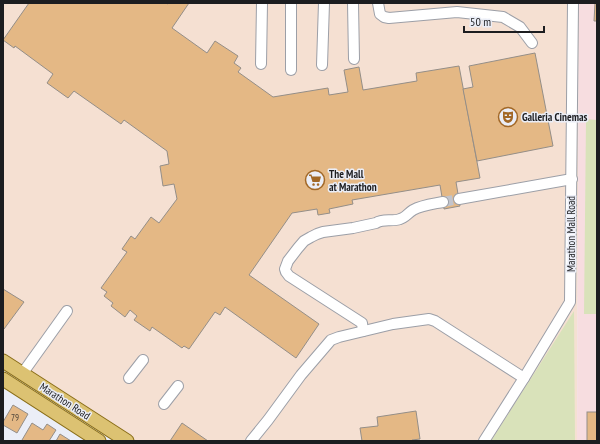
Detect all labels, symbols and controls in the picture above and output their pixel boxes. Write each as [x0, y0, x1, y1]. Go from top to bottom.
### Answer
scale bar [464, 8, 544, 34]
text: 50 m [470, 14, 491, 29]
theatre icon: Galleria Cinemas [497, 106, 519, 128]
place label: Galleria Cinemas [522, 110, 587, 124]
place label: The Mall at Marathon [329, 167, 377, 194]
supermarket icon: The Mall at Marathon [304, 169, 326, 191]
street label: Marathon Mall Road [564, 196, 578, 272]
street label: Marathon Road [37, 380, 93, 423]
house number: 79 [11, 412, 19, 423]

